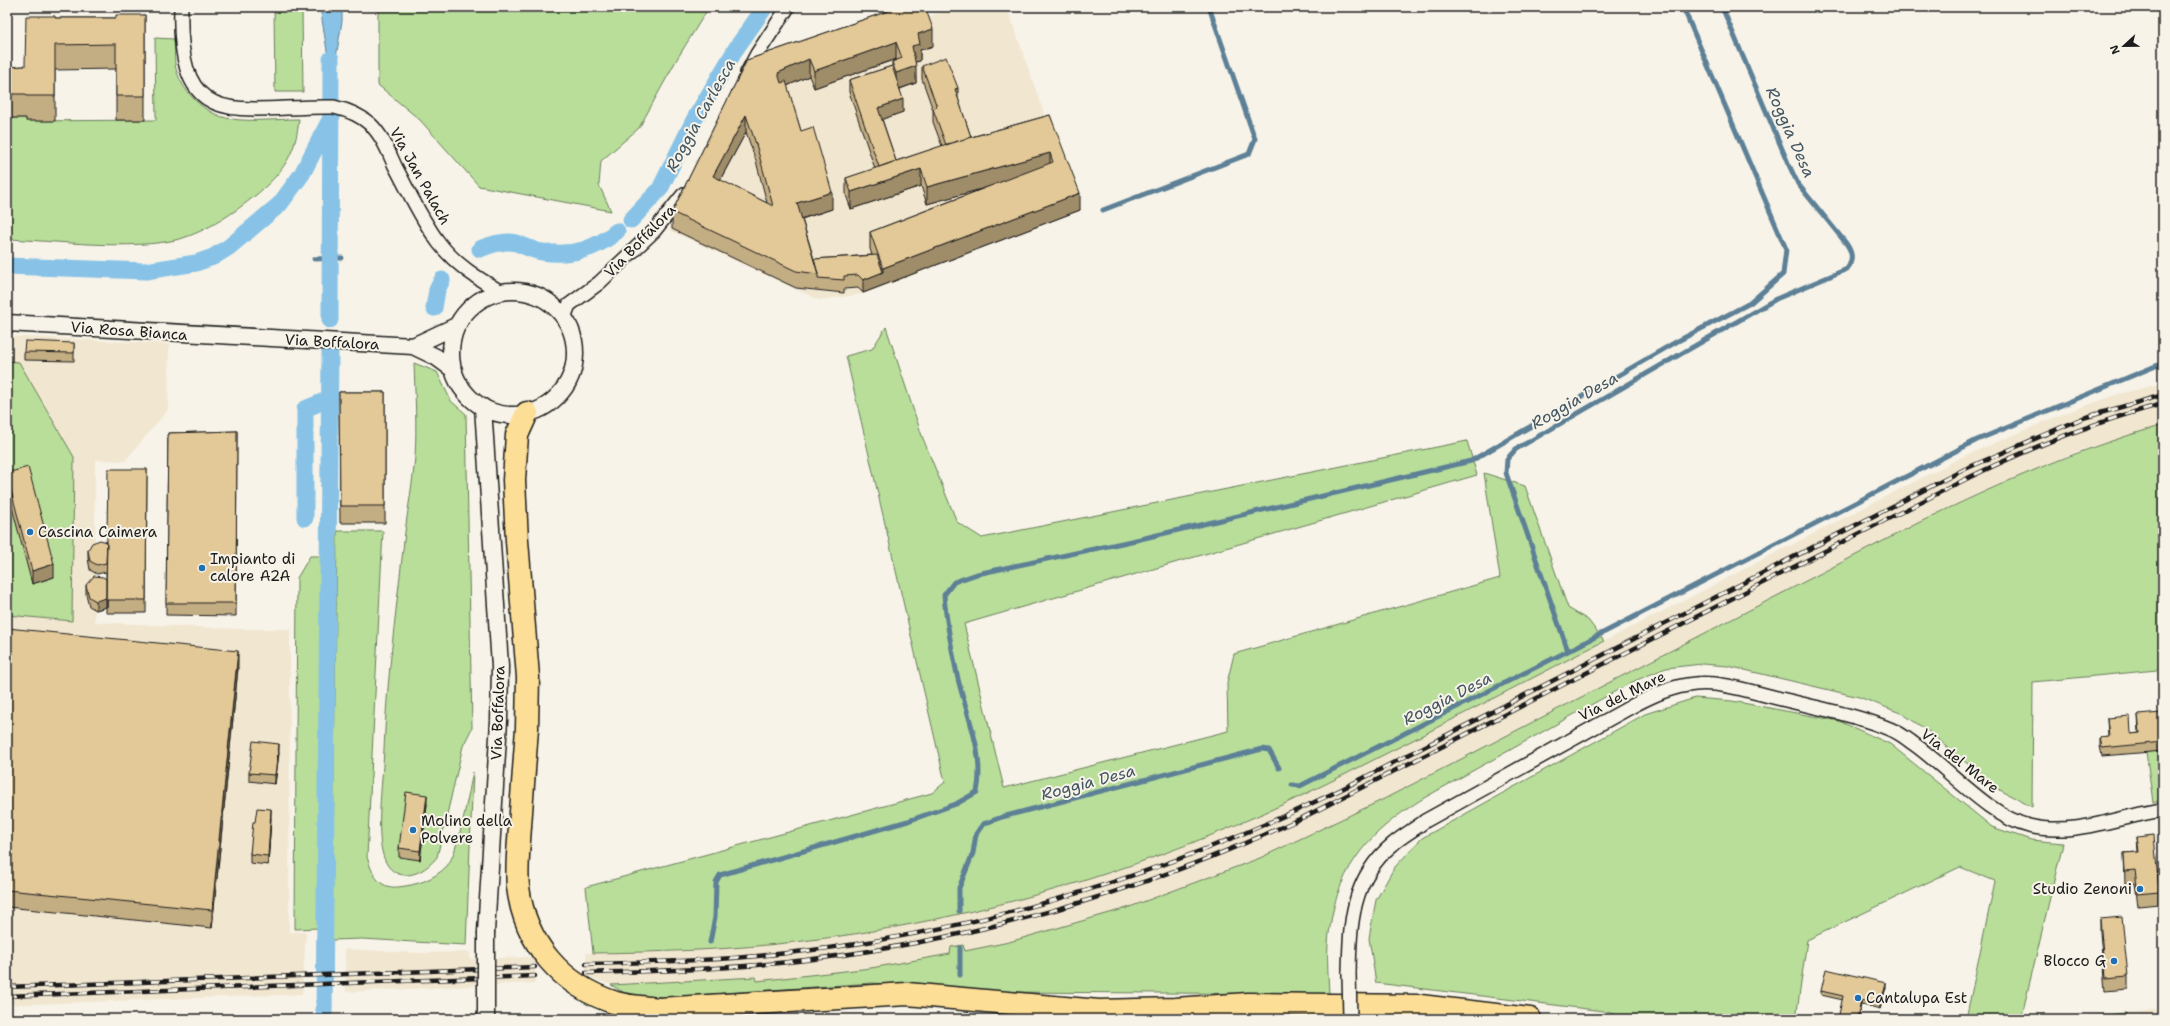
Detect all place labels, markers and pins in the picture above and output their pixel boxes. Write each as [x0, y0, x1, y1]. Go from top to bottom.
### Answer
place label: Cascina Caimera [38, 522, 158, 542]
marker: Cascina Caimera [25, 527, 35, 537]
place label: Impianto di calore A2A [210, 549, 295, 586]
marker: Impianto di calore A2A [197, 563, 207, 573]
place label: Molino della Polvere [421, 811, 513, 848]
marker: Molino della Polvere [408, 825, 418, 835]
place label: Studio Zenoni [2033, 879, 2132, 899]
marker: Studio Zenoni [2135, 884, 2145, 894]
place label: Blocco G [2043, 951, 2106, 971]
marker: Blocco G [2109, 956, 2119, 966]
place label: Cantalupa Est [1866, 988, 1967, 1008]
marker: Cantalupa Est [1853, 993, 1863, 1003]

